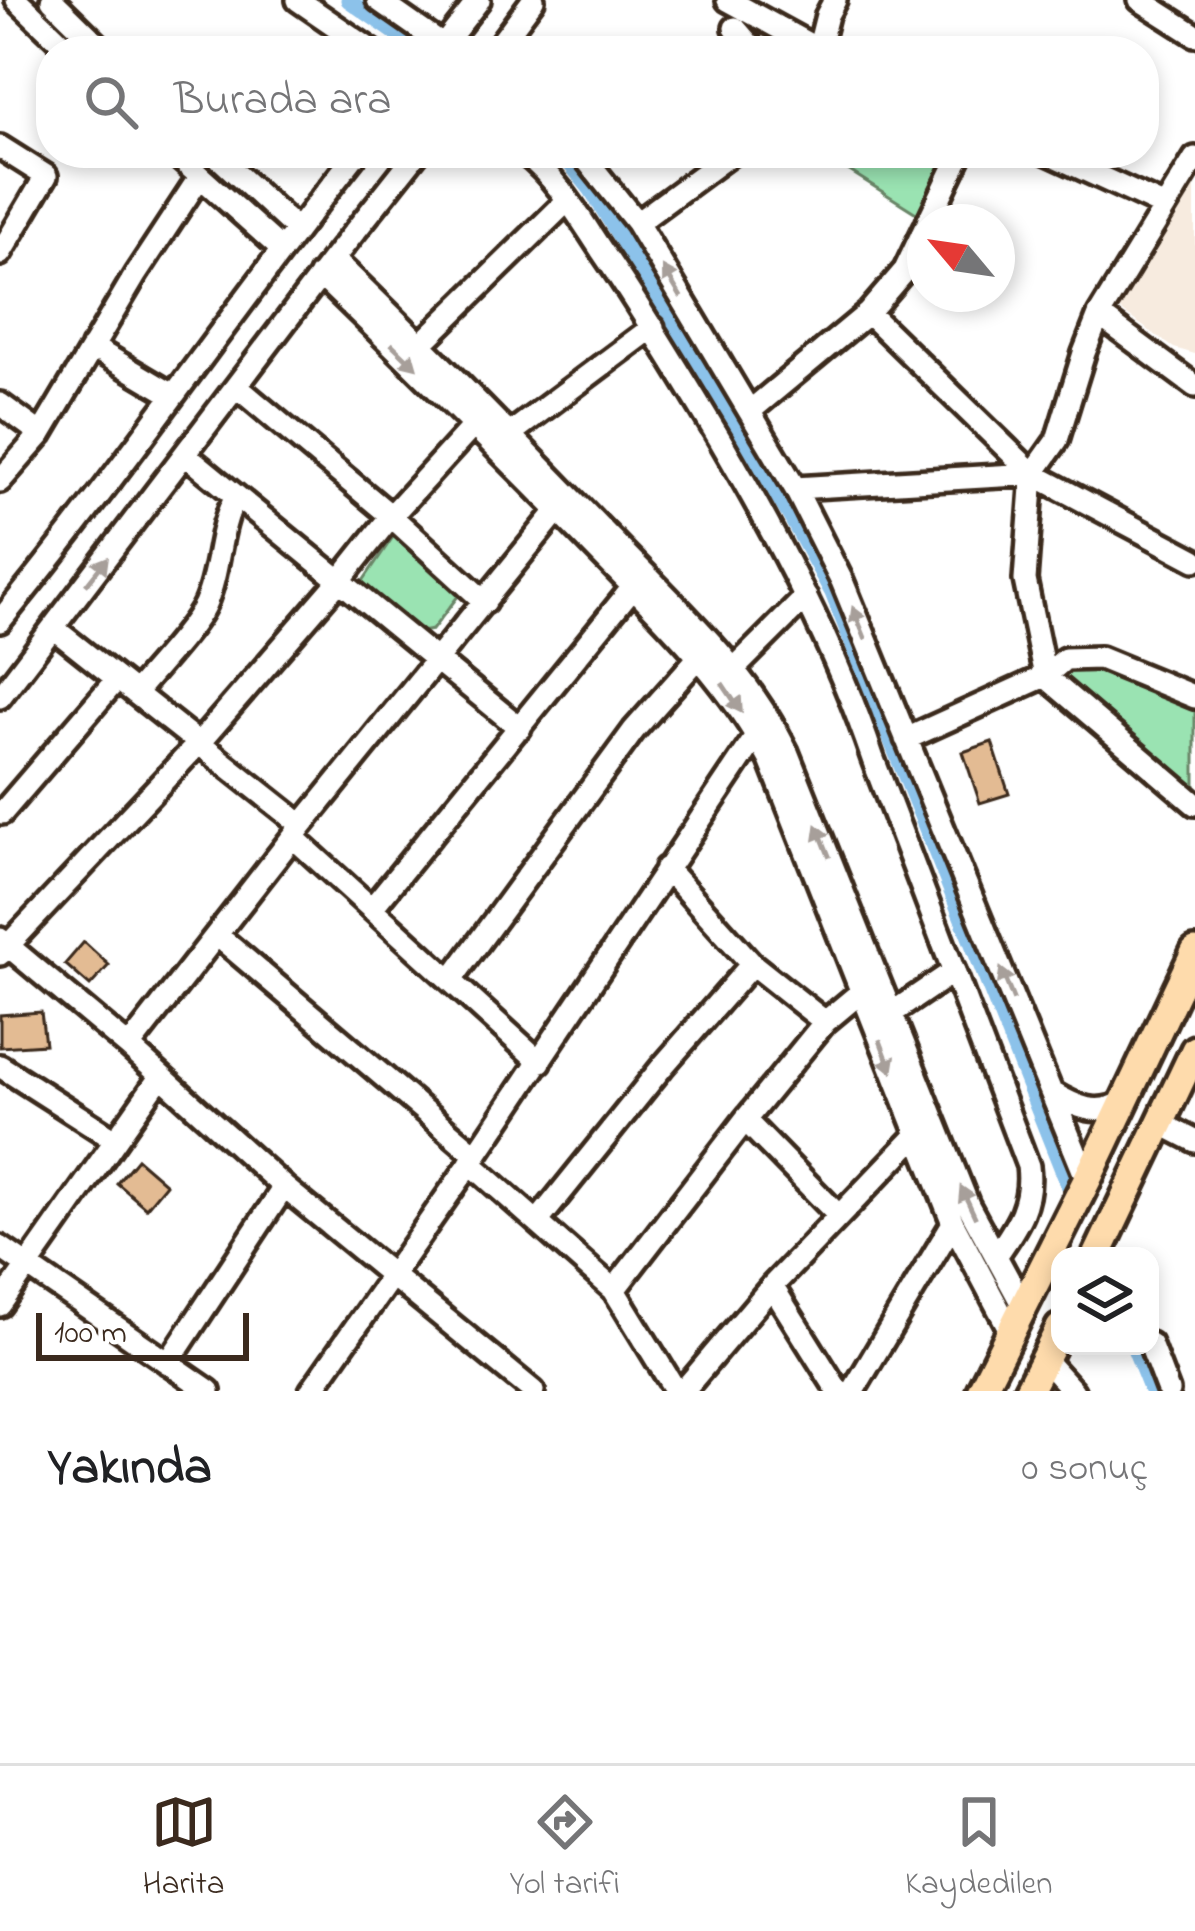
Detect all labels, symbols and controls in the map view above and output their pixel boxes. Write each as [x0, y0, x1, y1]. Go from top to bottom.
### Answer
search box [36, 36, 1159, 168]
icon: search [78, 69, 144, 135]
text: Burada ara [174, 69, 392, 135]
north arrow [907, 204, 1015, 312]
one-way arrow [662, 265, 683, 299]
one-way arrow [389, 342, 418, 370]
one-way arrow [84, 555, 109, 586]
one-way arrow [849, 604, 868, 640]
one-way arrow [720, 682, 743, 715]
one-way arrow [813, 822, 832, 858]
one-way arrow [997, 966, 1016, 1002]
one-way arrow [877, 1038, 896, 1074]
one-way arrow [958, 1184, 978, 1219]
map controls [1051, 1247, 1159, 1355]
button: layers [1051, 1247, 1159, 1355]
scale bar [36, 1307, 249, 1360]
text: 100 m [54, 1310, 127, 1358]
text: Yakında [48, 1432, 212, 1507]
text: 0 sonuç [1022, 1441, 1147, 1498]
tab: Harita [142, 1789, 225, 1909]
tab: Yol tarifi [510, 1789, 620, 1909]
tab: Kaydedilen [905, 1789, 1052, 1909]

